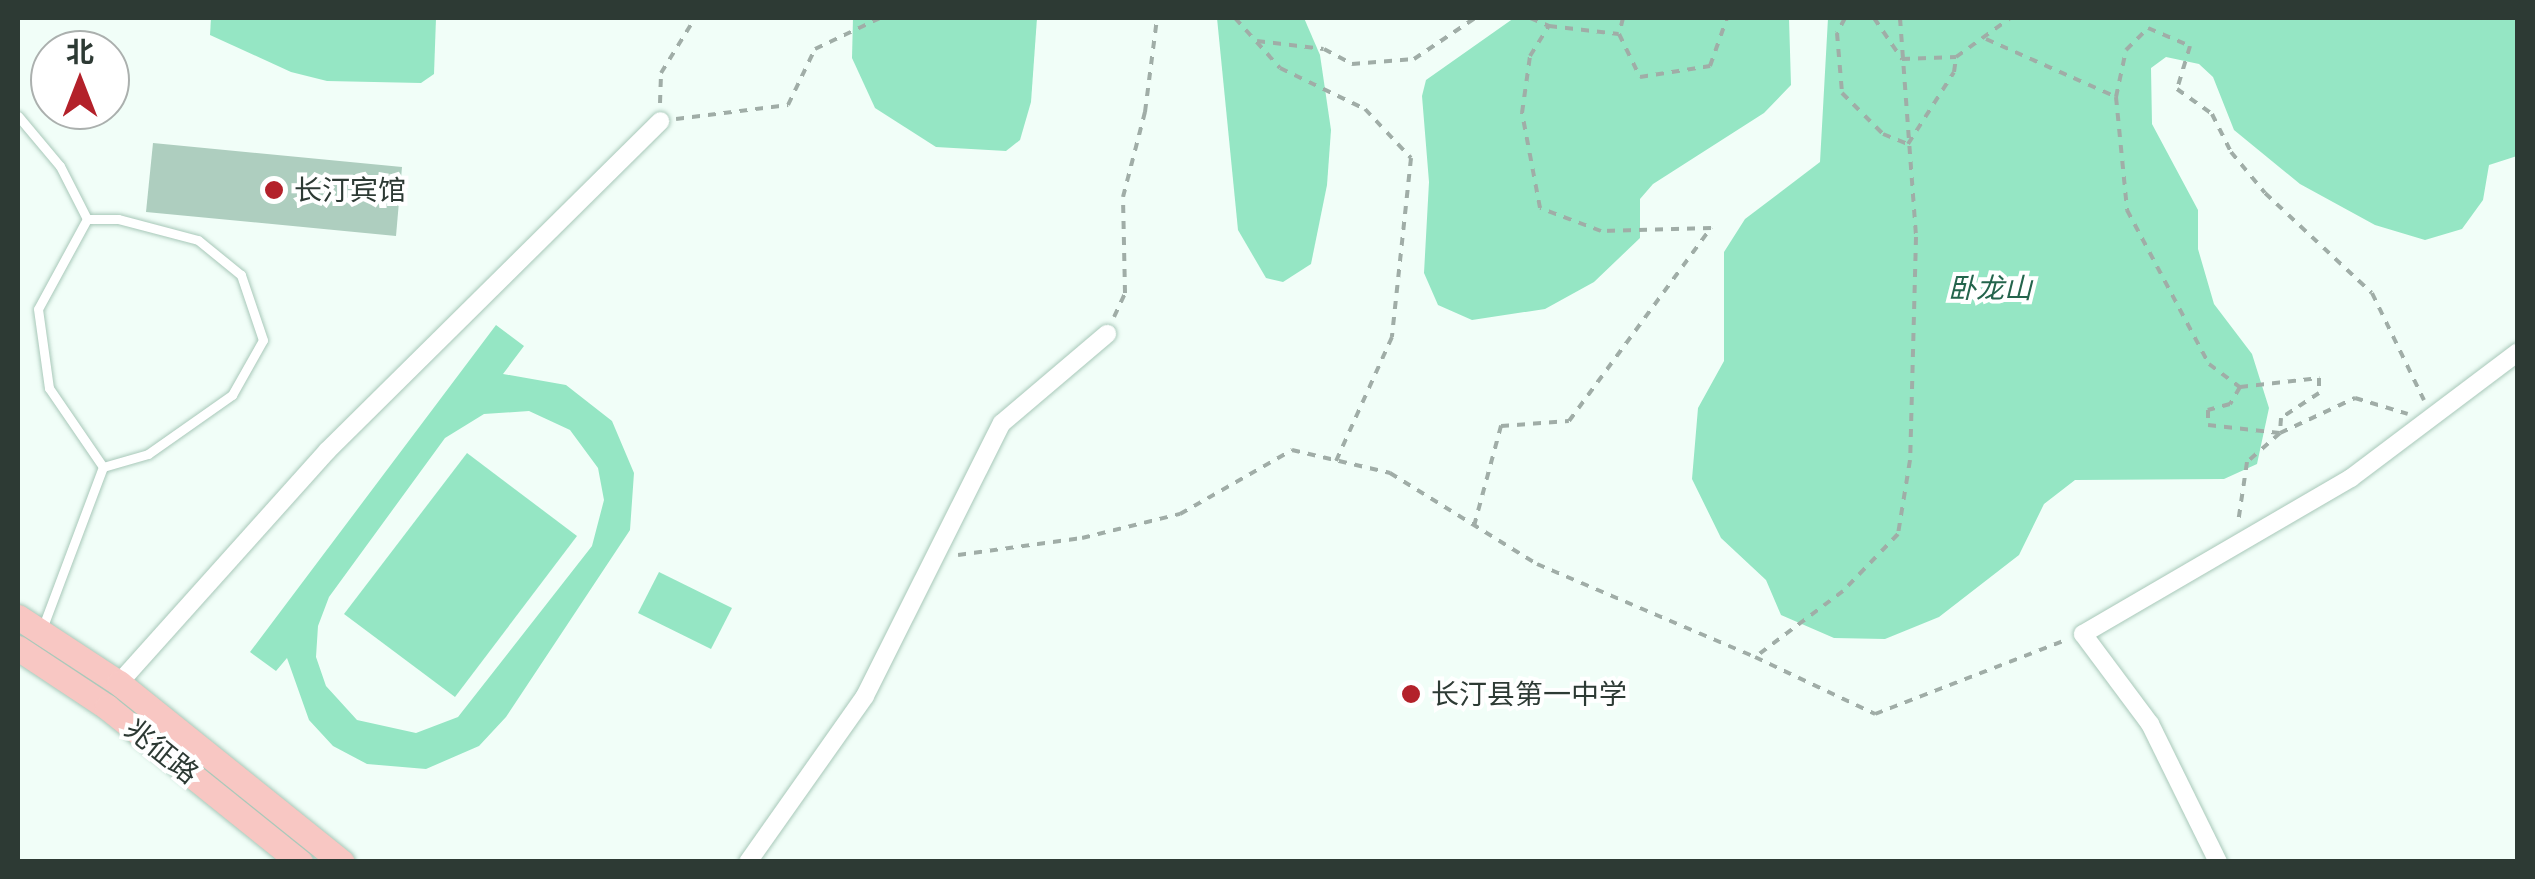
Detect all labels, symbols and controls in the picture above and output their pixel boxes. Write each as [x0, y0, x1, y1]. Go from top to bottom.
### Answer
north arrow [30, 30, 130, 130]
text: 北 [66, 33, 94, 70]
place label: 长汀宾馆 [294, 173, 406, 207]
marker: 长汀宾馆 [263, 179, 285, 201]
park label: 卧龙山 [1948, 271, 2032, 305]
place label: 长汀县第一中学 [1431, 677, 1627, 711]
marker: 长汀县第一中学 [1400, 683, 1422, 705]
street label: 兆征路 [119, 712, 205, 790]

